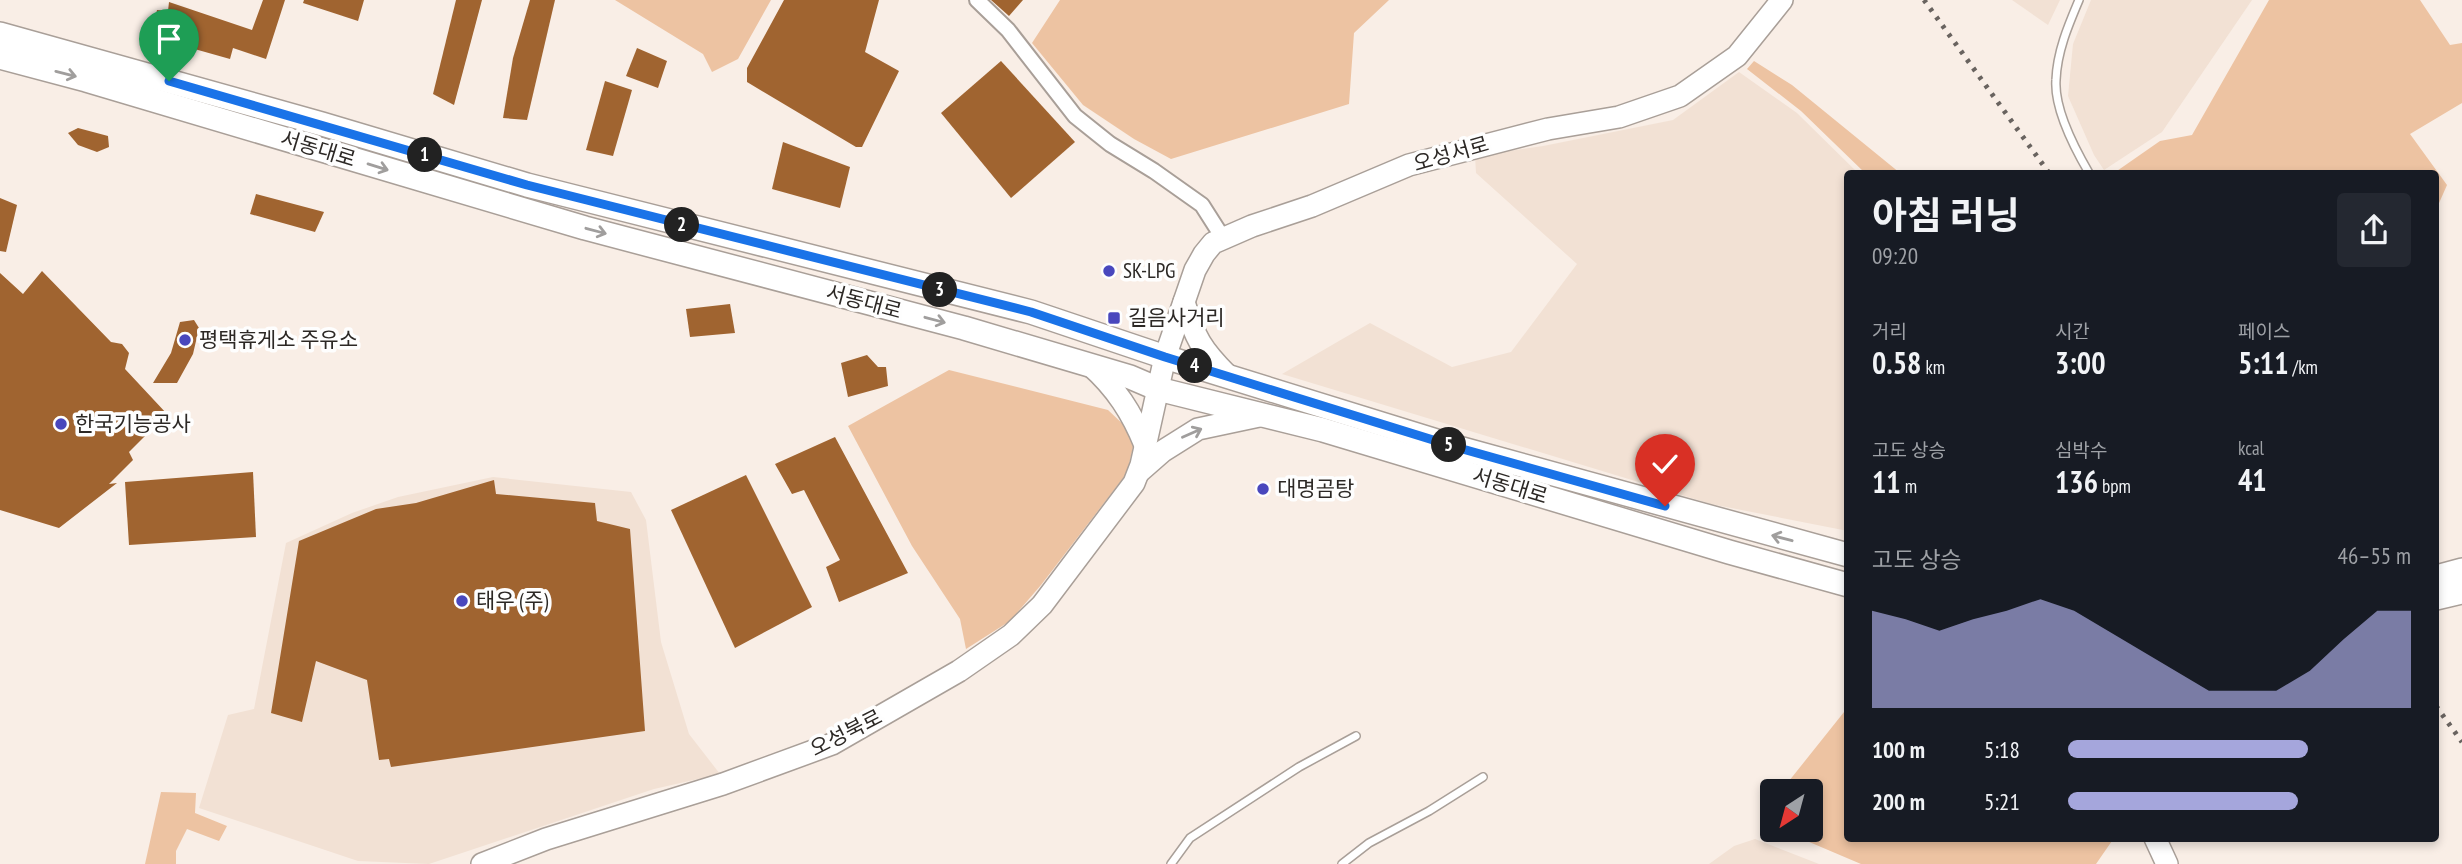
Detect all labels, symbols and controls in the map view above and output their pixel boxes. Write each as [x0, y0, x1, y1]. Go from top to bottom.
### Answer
pin [139, 9, 199, 81]
icon: arrive [150, 20, 188, 58]
one-way arrow [54, 68, 77, 81]
street label: 서동대로 [277, 124, 359, 173]
street label: 오성서로 [1410, 130, 1492, 177]
pin: 1 [408, 138, 442, 172]
text: 1 [420, 142, 429, 166]
one-way arrow [367, 161, 389, 174]
text: 아침 러닝 [1872, 190, 2020, 239]
button: share [2337, 193, 2411, 267]
pin: 2 [664, 208, 700, 243]
text: 2 [677, 212, 686, 236]
one-way arrow [585, 225, 607, 238]
text: 09:20 [1872, 241, 1918, 270]
place label: SK-LPG [1123, 257, 1175, 284]
marker: SK-LPG [1101, 263, 1117, 279]
pin: 3 [922, 272, 958, 308]
text: 3 [935, 277, 944, 301]
street label: 서동대로 [823, 278, 905, 325]
place label: 길음사거리 [1128, 304, 1225, 331]
marker: 길음사거리 [1106, 310, 1122, 326]
one-way arrow [924, 315, 946, 328]
text: 거리 [1872, 319, 1907, 343]
text: 시간 [2055, 319, 2090, 343]
text: 페이스 [2238, 319, 2290, 343]
place label: 평택휴게소 주유소 [199, 326, 358, 353]
marker: 평택휴게소 주유소 [177, 332, 193, 348]
text: 0.58 [1872, 343, 1921, 382]
text: 3:00 [2055, 343, 2106, 382]
text: 5:11 [2238, 343, 2289, 382]
pin: 4 [1178, 348, 1212, 384]
text: 4 [1190, 353, 1199, 377]
text: km [1921, 355, 1945, 379]
text: /km [2289, 355, 2318, 379]
place label: 한국기능공사 [75, 410, 191, 437]
marker: 한국기능공사 [53, 416, 69, 432]
one-way arrow [1181, 426, 1202, 439]
pin: 5 [1432, 428, 1466, 462]
text: 5 [1444, 432, 1453, 456]
pin [1635, 434, 1695, 506]
text: kcal [2238, 436, 2264, 460]
text: 고도 상승 [1872, 438, 1946, 462]
text: 심박수 [2055, 438, 2107, 462]
icon: check [1646, 445, 1684, 483]
text: 41 [2238, 460, 2267, 499]
street label: 서동대로 [1469, 461, 1551, 510]
text: 11 [1872, 462, 1901, 501]
text: 136 [2055, 462, 2098, 501]
text: m [1901, 474, 1917, 498]
text: bpm [2098, 474, 2131, 498]
place label: 대명곰탕 [1277, 475, 1354, 502]
marker: 대명곰탕 [1255, 481, 1271, 497]
one-way arrow [1771, 531, 1794, 544]
text: 46–55 m [2338, 541, 2411, 570]
text: 고도 상승 [1872, 545, 1962, 574]
place label: 태우 (주) [476, 587, 548, 614]
marker: 태우 (주) [454, 593, 470, 609]
street label: 오성북로 [805, 703, 886, 762]
text: 100 m [1872, 735, 1925, 764]
text: 5:18 [1984, 735, 2020, 764]
north arrow [1760, 779, 1824, 842]
map controls [1760, 779, 1823, 842]
text: 200 m [1872, 787, 1925, 816]
text: 5:21 [1984, 787, 2020, 816]

